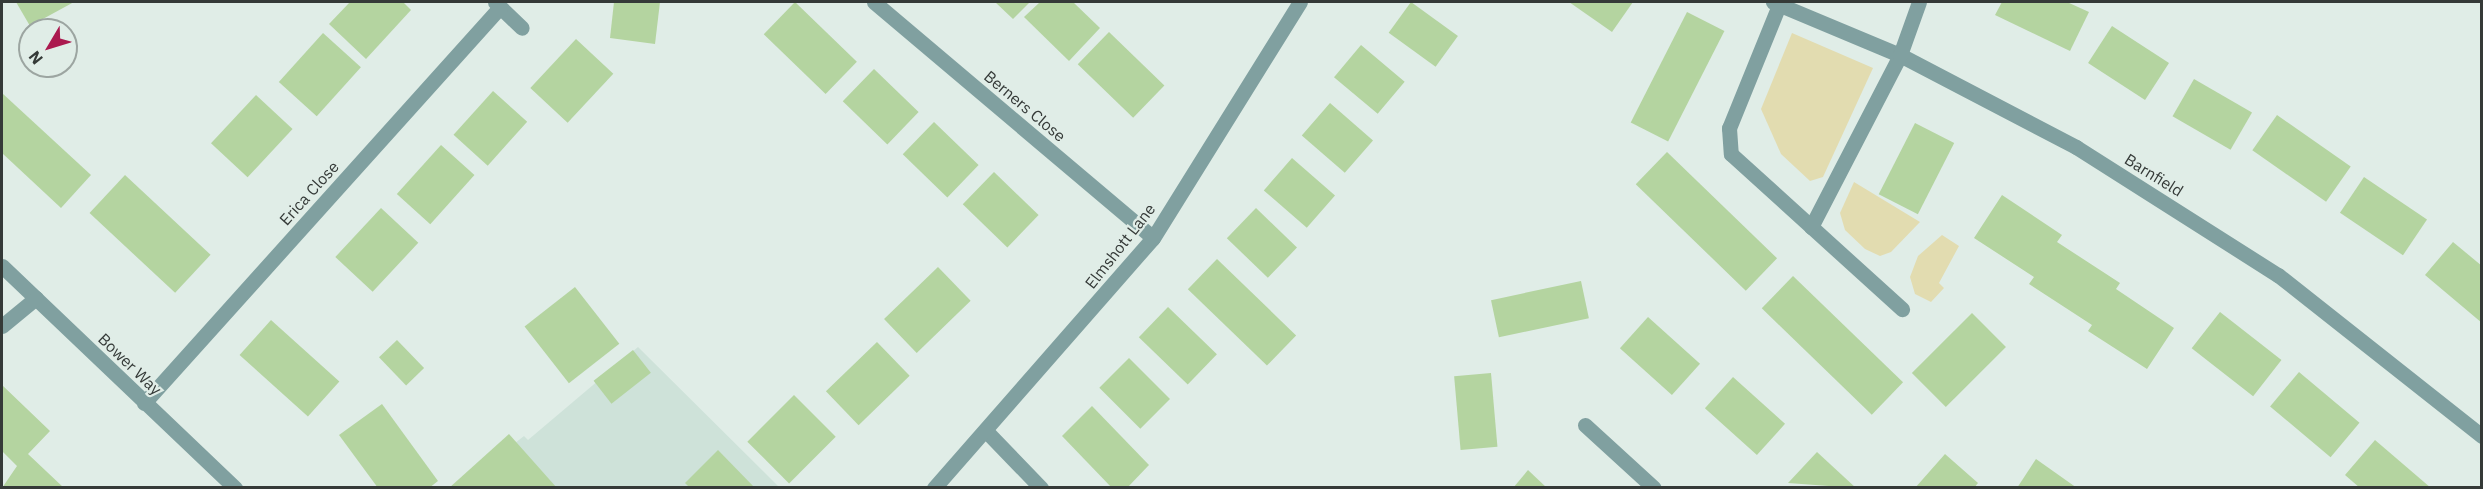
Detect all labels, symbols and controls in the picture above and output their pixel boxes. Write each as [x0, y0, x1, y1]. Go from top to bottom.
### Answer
north arrow [18, 18, 78, 78]
text: N [24, 47, 47, 69]
street label: Berners Close [980, 66, 1070, 146]
street label: Barnfield [2121, 150, 2187, 200]
street label: Erica Close [275, 157, 343, 229]
street label: Elmshott Lane [1081, 200, 1159, 292]
street label: Bower Way [94, 329, 166, 399]

